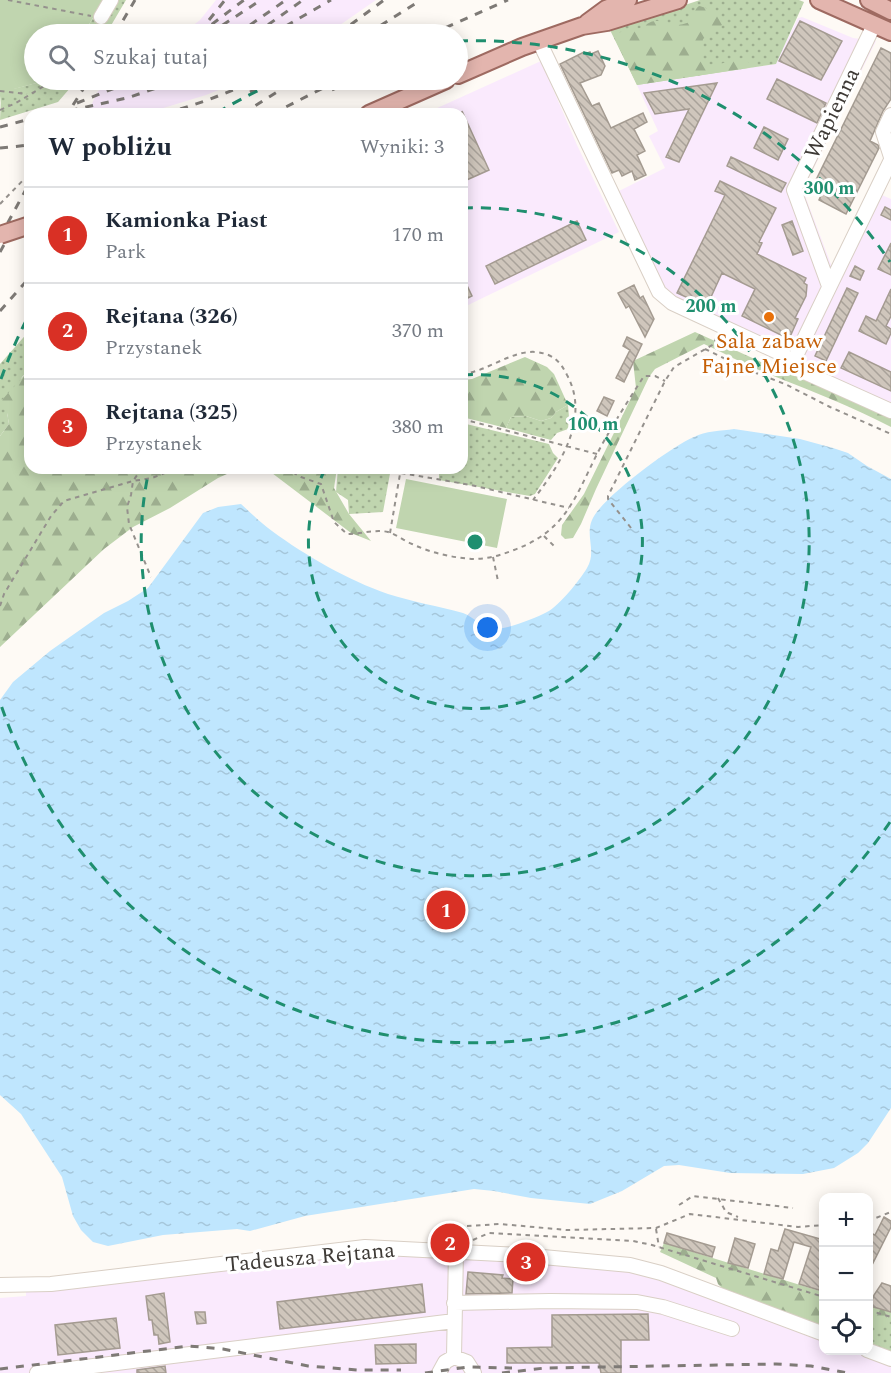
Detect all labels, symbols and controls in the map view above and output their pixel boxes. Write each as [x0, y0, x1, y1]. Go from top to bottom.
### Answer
search box [24, 24, 468, 90]
icon: search [45, 41, 78, 74]
text: Szukaj tutaj [93, 41, 209, 74]
street label: Wapienna [796, 62, 869, 165]
text: W pobliżu [48, 127, 172, 167]
text: Wyniki: 3 [360, 132, 444, 162]
text: 300 m [803, 175, 855, 202]
text: Kamionka Piast [105, 204, 267, 237]
text: 1 [62, 220, 73, 250]
text: 170 m [392, 220, 444, 250]
text: Park [105, 237, 146, 267]
text: 200 m [685, 293, 737, 320]
text: Rejtana (326) [105, 300, 238, 333]
marker: Sala zabaw Fajne Miejsce [762, 310, 776, 324]
text: 2 [62, 316, 73, 346]
text: 370 m [392, 316, 444, 346]
place label: Sala zabaw Fajne Miejsce [701, 325, 837, 383]
text: Przystanek [105, 333, 203, 363]
text: Rejtana (325) [105, 396, 238, 429]
text: 100 m [567, 411, 619, 438]
text: 3 [62, 412, 73, 442]
text: 380 m [392, 412, 444, 442]
text: Przystanek [105, 429, 203, 459]
centre of rings [465, 532, 485, 552]
your location [473, 613, 502, 642]
pin: 1 [426, 888, 466, 932]
map controls [819, 1193, 873, 1355]
button: + [819, 1193, 873, 1247]
pin: 2 [430, 1220, 470, 1266]
street label: Tadeusza Rejtana [224, 1234, 397, 1281]
pin: 3 [506, 1240, 546, 1284]
button: − [819, 1247, 873, 1301]
button: locate [819, 1301, 873, 1355]

